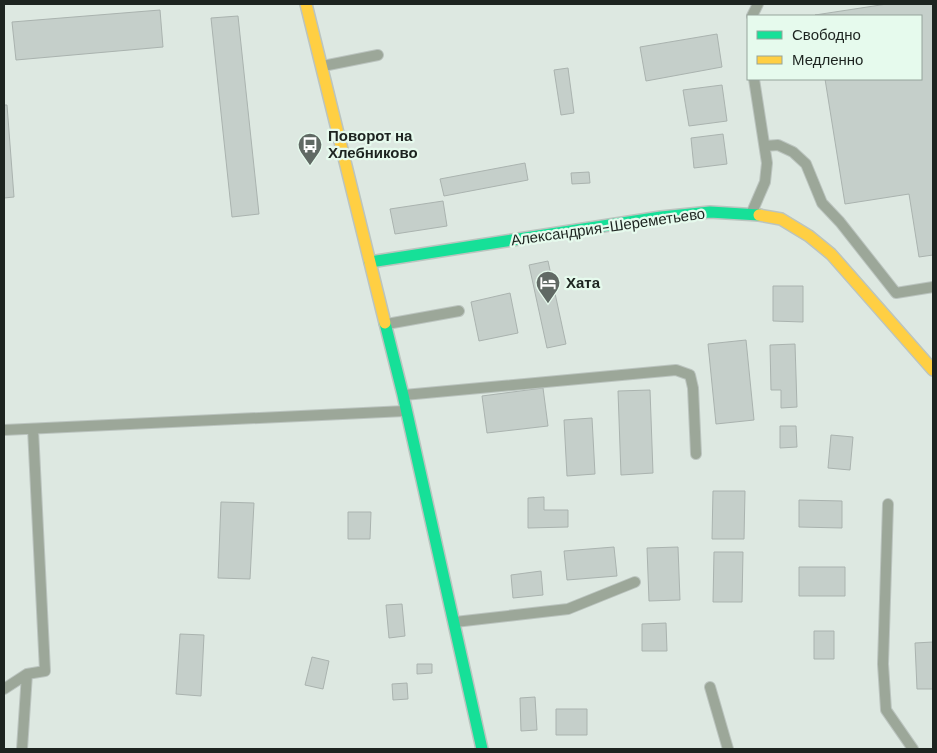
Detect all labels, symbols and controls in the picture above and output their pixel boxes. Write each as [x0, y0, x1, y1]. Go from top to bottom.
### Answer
legend [747, 15, 922, 80]
text: Свободно [792, 25, 861, 45]
text: Медленно [792, 50, 863, 70]
place label: Поворот на Хлебниково [328, 126, 418, 163]
bus stop icon: Поворот на Хлебниково [297, 132, 323, 166]
street label: Александрия-Шереметьево [510, 203, 706, 251]
hotel icon: Хата [535, 270, 561, 304]
place label: Хата [566, 273, 601, 293]

